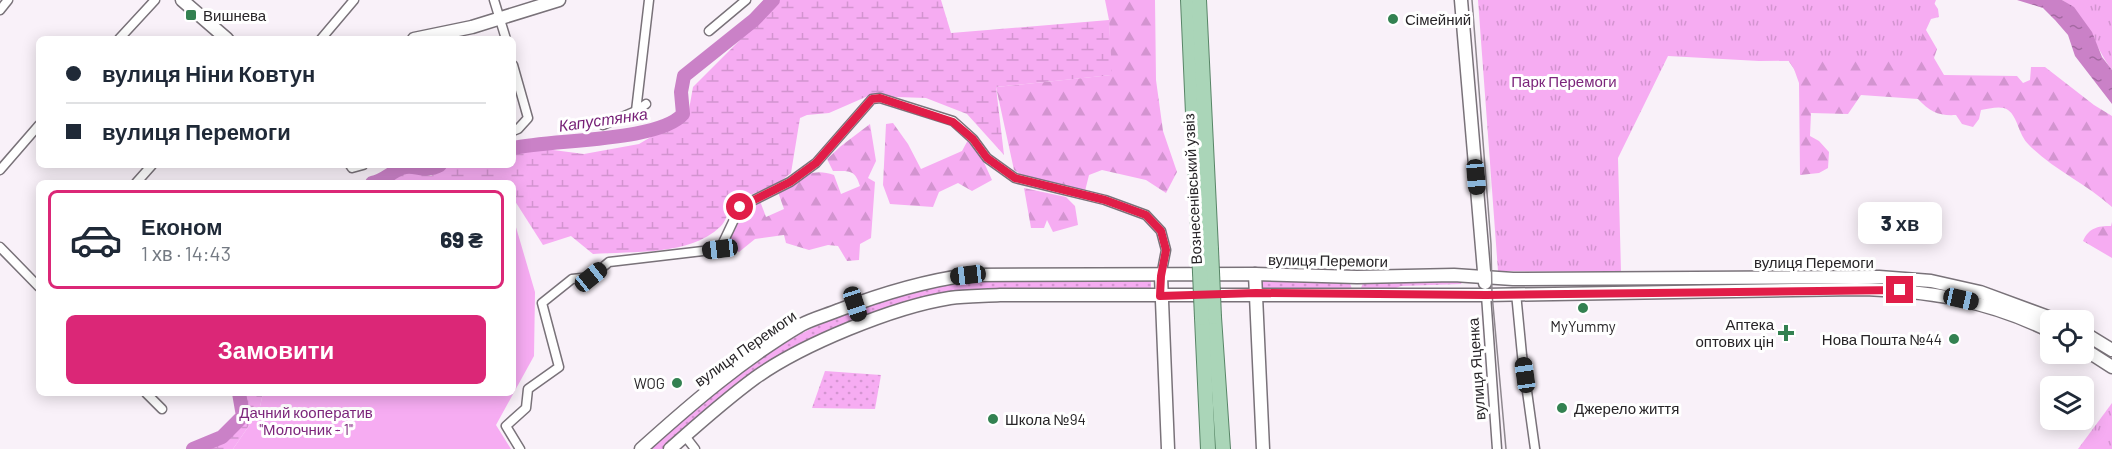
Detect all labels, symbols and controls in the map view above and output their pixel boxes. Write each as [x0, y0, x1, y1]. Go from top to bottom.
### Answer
place label: Вишнева [203, 6, 267, 24]
marker: Вишнева [184, 8, 198, 22]
place label: Сімейний [1405, 10, 1471, 28]
marker: Сімейний [1386, 12, 1400, 26]
text: вулиця Ніни Ковтун [102, 60, 315, 86]
park label: Парк Перемоги [1511, 72, 1617, 90]
water label: Капустянка [557, 103, 649, 135]
street label: Вознесенівський узвіз [1179, 113, 1205, 265]
text: вулиця Перемоги [102, 118, 291, 144]
car [1465, 158, 1487, 196]
route start [726, 193, 753, 220]
callout: 3 хв [1858, 203, 1942, 245]
text: 3 хв [1881, 211, 1919, 235]
icon: car [69, 213, 123, 267]
text: Економ [141, 213, 223, 239]
text: 69 ₴ [440, 226, 483, 252]
car [701, 238, 739, 260]
text: 1 хв · 14:43 [141, 241, 231, 265]
street label: вулиця Перемоги [1268, 250, 1388, 270]
street label: вулиця Перемоги [1754, 253, 1874, 271]
car [571, 259, 611, 295]
car [949, 264, 987, 286]
route end [1886, 276, 1913, 303]
car [841, 284, 869, 324]
car [1941, 286, 1981, 312]
marker: MyYummy [1576, 301, 1590, 315]
street label: вулиця Перемоги [691, 306, 799, 390]
map controls [2040, 310, 2094, 430]
button: locate [2040, 310, 2094, 364]
button: Замовити [66, 315, 486, 384]
place label: Аптека оптових цін [1695, 315, 1775, 350]
street label: вулиця Яценка [1463, 316, 1489, 421]
place label: MyYummy [1550, 317, 1616, 335]
marker: Аптека оптових цін [1779, 326, 1793, 340]
place label: Нова Пошта №44 [1822, 330, 1942, 348]
marker: Нова Пошта №44 [1947, 332, 1961, 346]
car [1514, 356, 1536, 394]
place label: WOG [634, 374, 665, 392]
marker: WOG [670, 376, 684, 390]
button: layers [2040, 376, 2094, 430]
place label: Джерело життя [1574, 399, 1679, 417]
marker: Джерело життя [1555, 401, 1569, 415]
park label: Дачний кооператив "Молочник - 1" [239, 403, 373, 438]
place label: Школа №94 [1005, 410, 1086, 428]
marker: Школа №94 [986, 412, 1000, 426]

